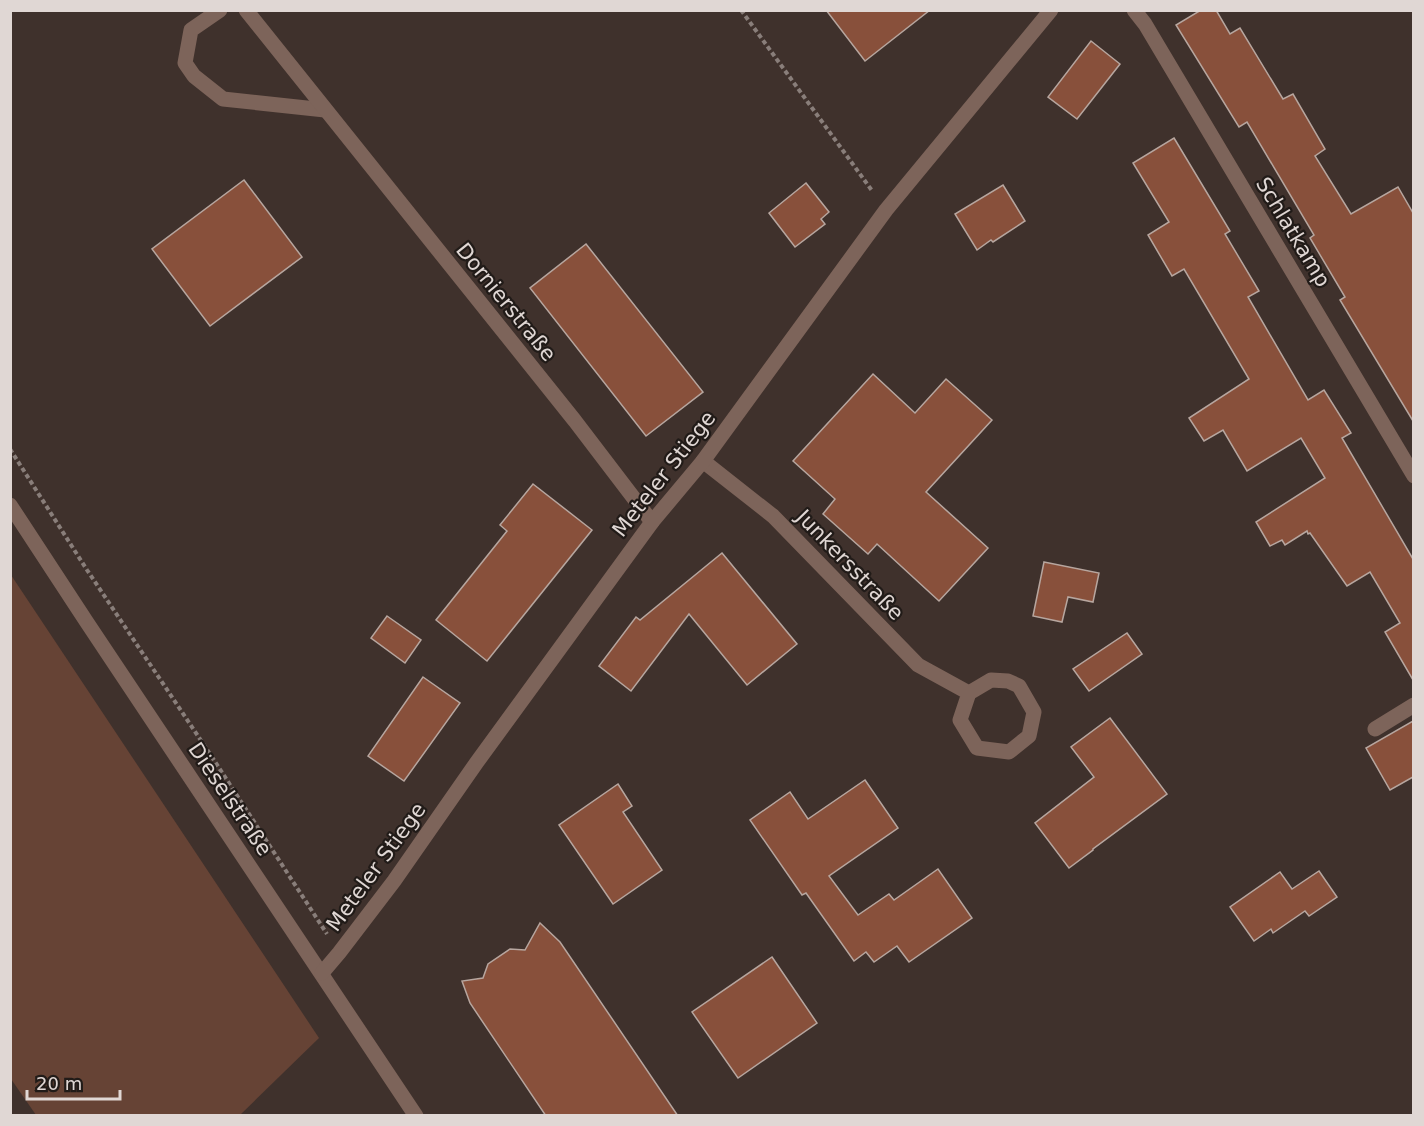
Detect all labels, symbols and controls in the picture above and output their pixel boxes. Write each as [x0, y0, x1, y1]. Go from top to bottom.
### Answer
street label: Schlatkamp [1251, 173, 1335, 291]
street label: Dornierstraße [451, 238, 561, 366]
street label: Meteler Stiege [607, 406, 721, 542]
street label: Junkersstraße [790, 504, 908, 625]
street label: Dieselstraße [183, 738, 277, 860]
street label: Meteler Stiege [321, 798, 431, 936]
scale bar [27, 1063, 120, 1101]
text: 20 m [36, 1073, 82, 1094]

